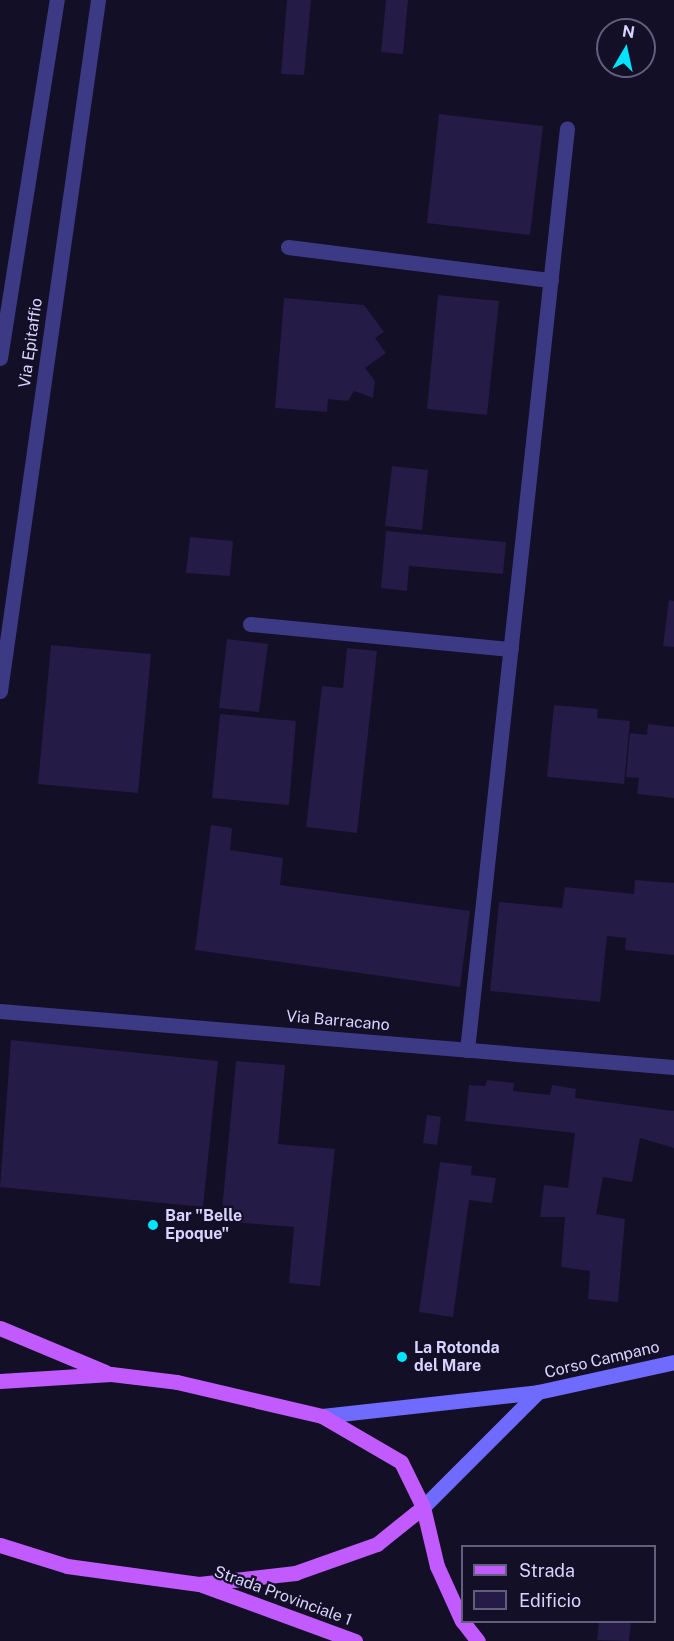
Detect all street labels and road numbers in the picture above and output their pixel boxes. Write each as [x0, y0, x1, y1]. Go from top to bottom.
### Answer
street label: Via Epitaffio [15, 297, 47, 389]
street label: Via Barracano [285, 1007, 391, 1035]
street label: Corso Campano [543, 1337, 661, 1383]
street label: Strada Provinciale 1 [211, 1562, 355, 1630]

